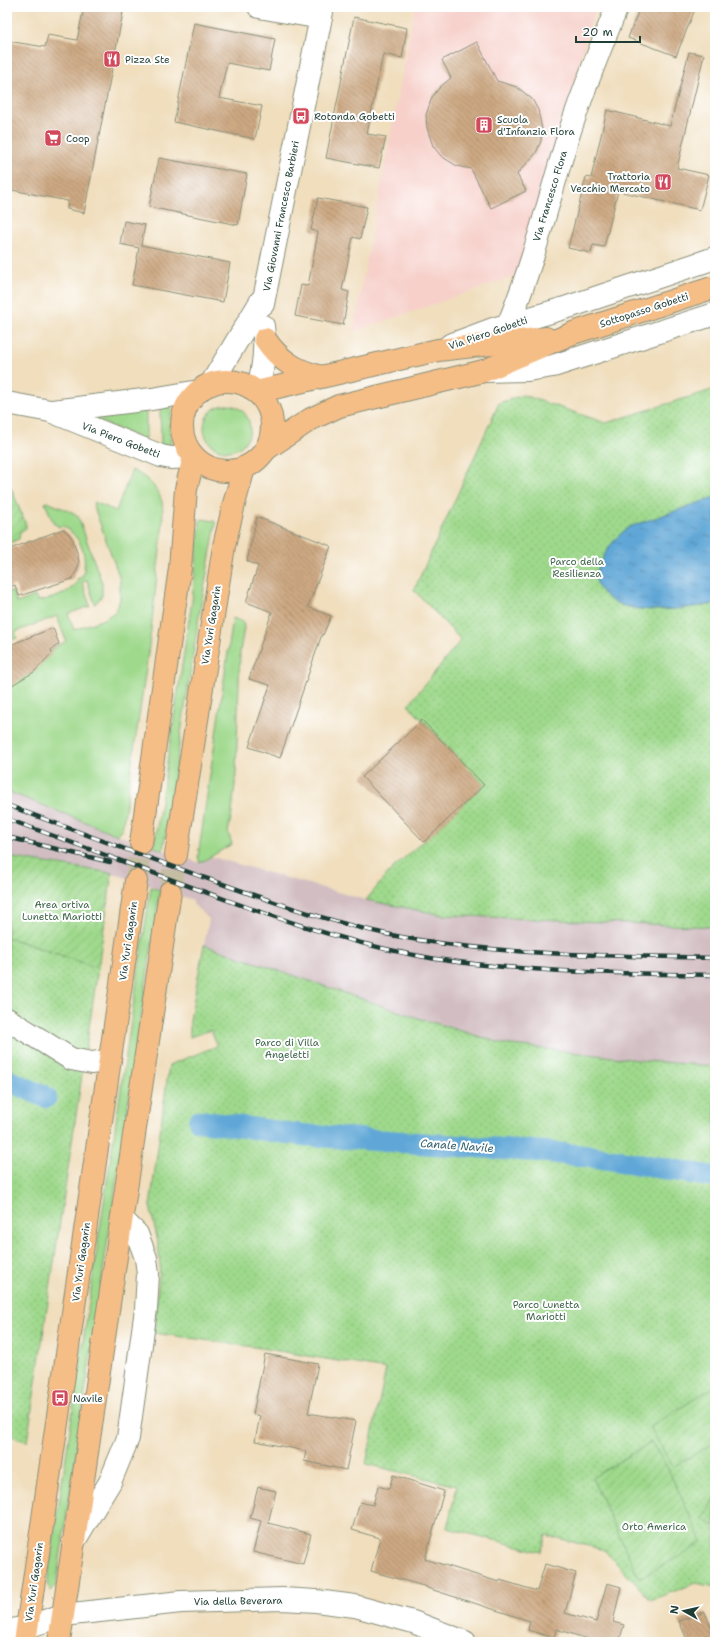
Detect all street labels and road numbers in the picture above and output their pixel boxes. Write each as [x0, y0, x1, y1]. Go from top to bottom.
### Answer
street label: Via Giovanni Francesco Barbieri [260, 139, 302, 293]
street label: Via Francesco Flora [530, 148, 570, 243]
street label: Sottopasso Gobetti [598, 289, 690, 330]
street label: Via Piero Gobetti [447, 313, 529, 353]
street label: Via Piero Gobetti [80, 419, 162, 461]
street label: Via Yuri Gagarin [198, 585, 224, 665]
street label: Via Yuri Gagarin [116, 901, 140, 981]
street label: Via Yuri Gagarin [69, 1222, 93, 1302]
street label: Via Yuri Gagarin [22, 1542, 46, 1622]
street label: Via della Beverara [193, 1594, 283, 1608]

